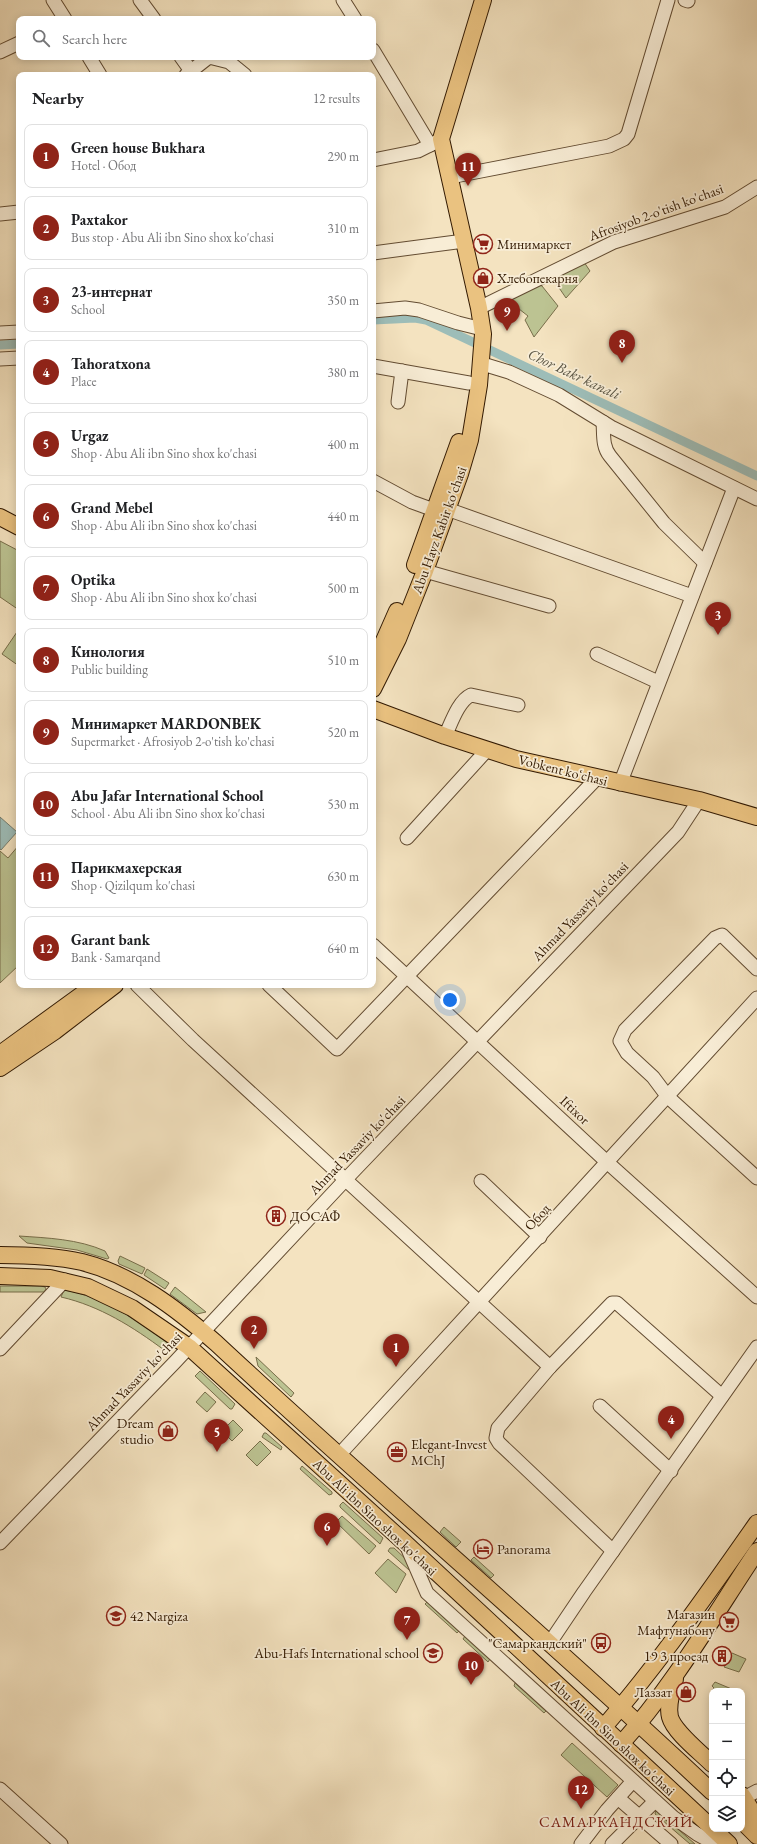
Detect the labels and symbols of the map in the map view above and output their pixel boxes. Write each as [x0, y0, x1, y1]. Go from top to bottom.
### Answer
pin: 11 [455, 153, 481, 186]
street label: Afrosiyob 2-o'tish ko'chasi [585, 179, 726, 245]
supermarket icon: Минимаркет [472, 233, 494, 255]
place label: Минимаркет [497, 235, 571, 253]
shop icon: Хлебопекарня [472, 267, 494, 289]
place label: Хлебопекарня [496, 269, 578, 287]
pin: 9 [494, 298, 520, 331]
pin: 8 [609, 330, 635, 363]
water label: Chor Bakr kanali [525, 344, 624, 404]
street label: Abu Hayz Kabir ko'chasi [407, 463, 471, 597]
pin: 3 [705, 602, 731, 635]
street label: Vobkent koʻchasi [517, 750, 610, 790]
street label: Ahmad Yassaviy ko'chasi [527, 857, 632, 965]
your location [440, 990, 460, 1010]
street label: Ahmad Yassaviy ko'chasi [304, 1091, 409, 1199]
street label: Iftixor [556, 1092, 594, 1128]
street label: Обод [520, 1199, 554, 1234]
building icon: ДОСАФ [265, 1205, 287, 1227]
place label: ДОСАФ [290, 1207, 341, 1225]
pin: 2 [241, 1316, 267, 1349]
street label: Ahmad Yassaviy ko'chasi [81, 1327, 186, 1435]
pin: 1 [383, 1334, 409, 1367]
pin: 4 [658, 1406, 684, 1439]
place label: Dream studio [117, 1414, 154, 1448]
pin: 5 [204, 1419, 230, 1452]
shop icon: Dream studio [157, 1420, 179, 1442]
place label: Elegant-Invest MChJ [411, 1435, 488, 1469]
office icon: Elegant-Invest MChJ [386, 1441, 408, 1463]
street label: Abu Ali ibn Sino shox ko'chasi [308, 1454, 442, 1580]
pin: 6 [314, 1513, 340, 1546]
hotel icon: Panorama [472, 1538, 494, 1560]
place label: Panorama [497, 1540, 551, 1558]
school or university icon: 42 Nargiza [105, 1605, 127, 1627]
place label: Магазин Мафтунабону [637, 1605, 716, 1639]
place label: 42 Nargiza [130, 1607, 188, 1625]
pin: 7 [394, 1607, 420, 1640]
supermarket icon: Магазин Мафтунабону [718, 1611, 740, 1633]
bus stop icon: "Самаркандский" [590, 1632, 612, 1654]
place label: "Самаркандский" [488, 1634, 587, 1652]
school or university icon: Abu-Hafs International school [422, 1642, 444, 1664]
place label: Abu-Hafs International school [253, 1644, 420, 1662]
building icon: 19 3 проезд [711, 1645, 733, 1667]
place label: 19 3 проезд [644, 1647, 709, 1665]
pin: 10 [458, 1652, 484, 1685]
street label: Abu Ali ibn Sino shox ko'chasi [546, 1674, 680, 1800]
shop icon: Лаззат [675, 1681, 697, 1703]
place label: Лаззат [635, 1683, 672, 1701]
pin: 12 [568, 1776, 594, 1809]
district label: САМАРКАНДСКИЙ [539, 1812, 693, 1831]

